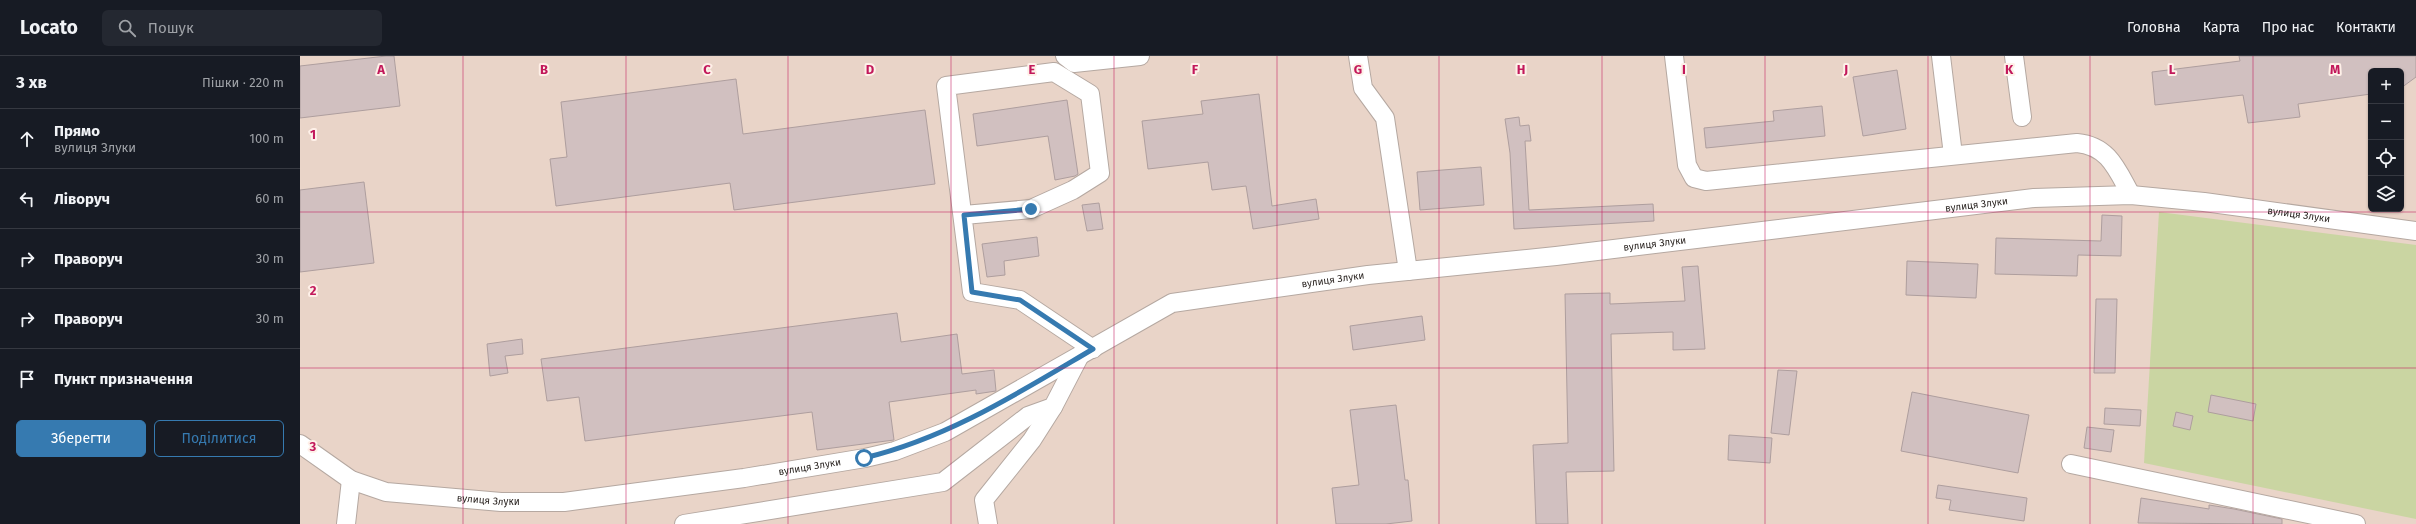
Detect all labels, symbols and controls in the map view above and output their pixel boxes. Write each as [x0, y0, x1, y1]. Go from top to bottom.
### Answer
search box [102, 10, 382, 46]
text: Locato [20, 16, 78, 39]
icon: search [116, 17, 138, 39]
text: Пошук [148, 19, 194, 37]
text: Головна [2127, 19, 2181, 36]
text: Карта [2203, 19, 2240, 36]
text: Про нас [2262, 19, 2314, 36]
text: Контакти [2336, 19, 2396, 36]
text: A [376, 62, 385, 77]
text: B [540, 62, 548, 77]
text: C [703, 62, 711, 77]
text: D [866, 62, 875, 77]
text: E [1029, 62, 1036, 77]
text: F [1192, 62, 1199, 77]
text: G [1354, 62, 1362, 77]
text: H [1517, 62, 1525, 77]
text: I [1682, 62, 1686, 77]
text: J [1843, 62, 1848, 77]
text: K [2005, 62, 2014, 77]
text: L [2169, 62, 2176, 77]
text: M [2330, 62, 2340, 77]
map controls [2368, 68, 2404, 212]
button: + [2368, 68, 2404, 104]
text: 3 хв [16, 72, 47, 93]
text: Пішки · 220 m [202, 75, 284, 90]
button: − [2368, 104, 2404, 140]
text: Прямо [54, 122, 100, 140]
text: 1 [310, 127, 316, 142]
icon: ahead [16, 128, 38, 150]
text: 100 m [249, 131, 284, 146]
text: вулиця Злуки [54, 140, 136, 155]
button: locate [2368, 140, 2404, 176]
button: layers [2368, 176, 2404, 212]
icon: left [16, 188, 38, 210]
text: Ліворуч [54, 190, 110, 208]
text: 60 m [255, 191, 284, 206]
street label: вулиця Злуки [1944, 195, 2009, 215]
route end [1022, 200, 1040, 218]
street label: вулиця Злуки [2267, 205, 2331, 225]
street label: вулиця Злуки [1623, 234, 1687, 254]
icon: right [16, 248, 38, 270]
text: Праворуч [54, 250, 123, 268]
text: 30 m [256, 251, 284, 266]
street label: вулиця Злуки [1301, 270, 1365, 290]
text: 2 [310, 283, 317, 298]
icon: right [16, 308, 38, 330]
text: Праворуч [54, 310, 123, 328]
text: 30 m [256, 311, 284, 326]
icon: arrive [16, 368, 38, 390]
text: Пункт призначення [54, 370, 193, 388]
button: Зберегти [16, 420, 146, 457]
button: Поділитися [154, 420, 284, 457]
text: 3 [309, 439, 317, 454]
route start [855, 449, 873, 467]
street label: вулиця Злуки [777, 456, 842, 478]
street label: вулиця Злуки [456, 492, 520, 508]

